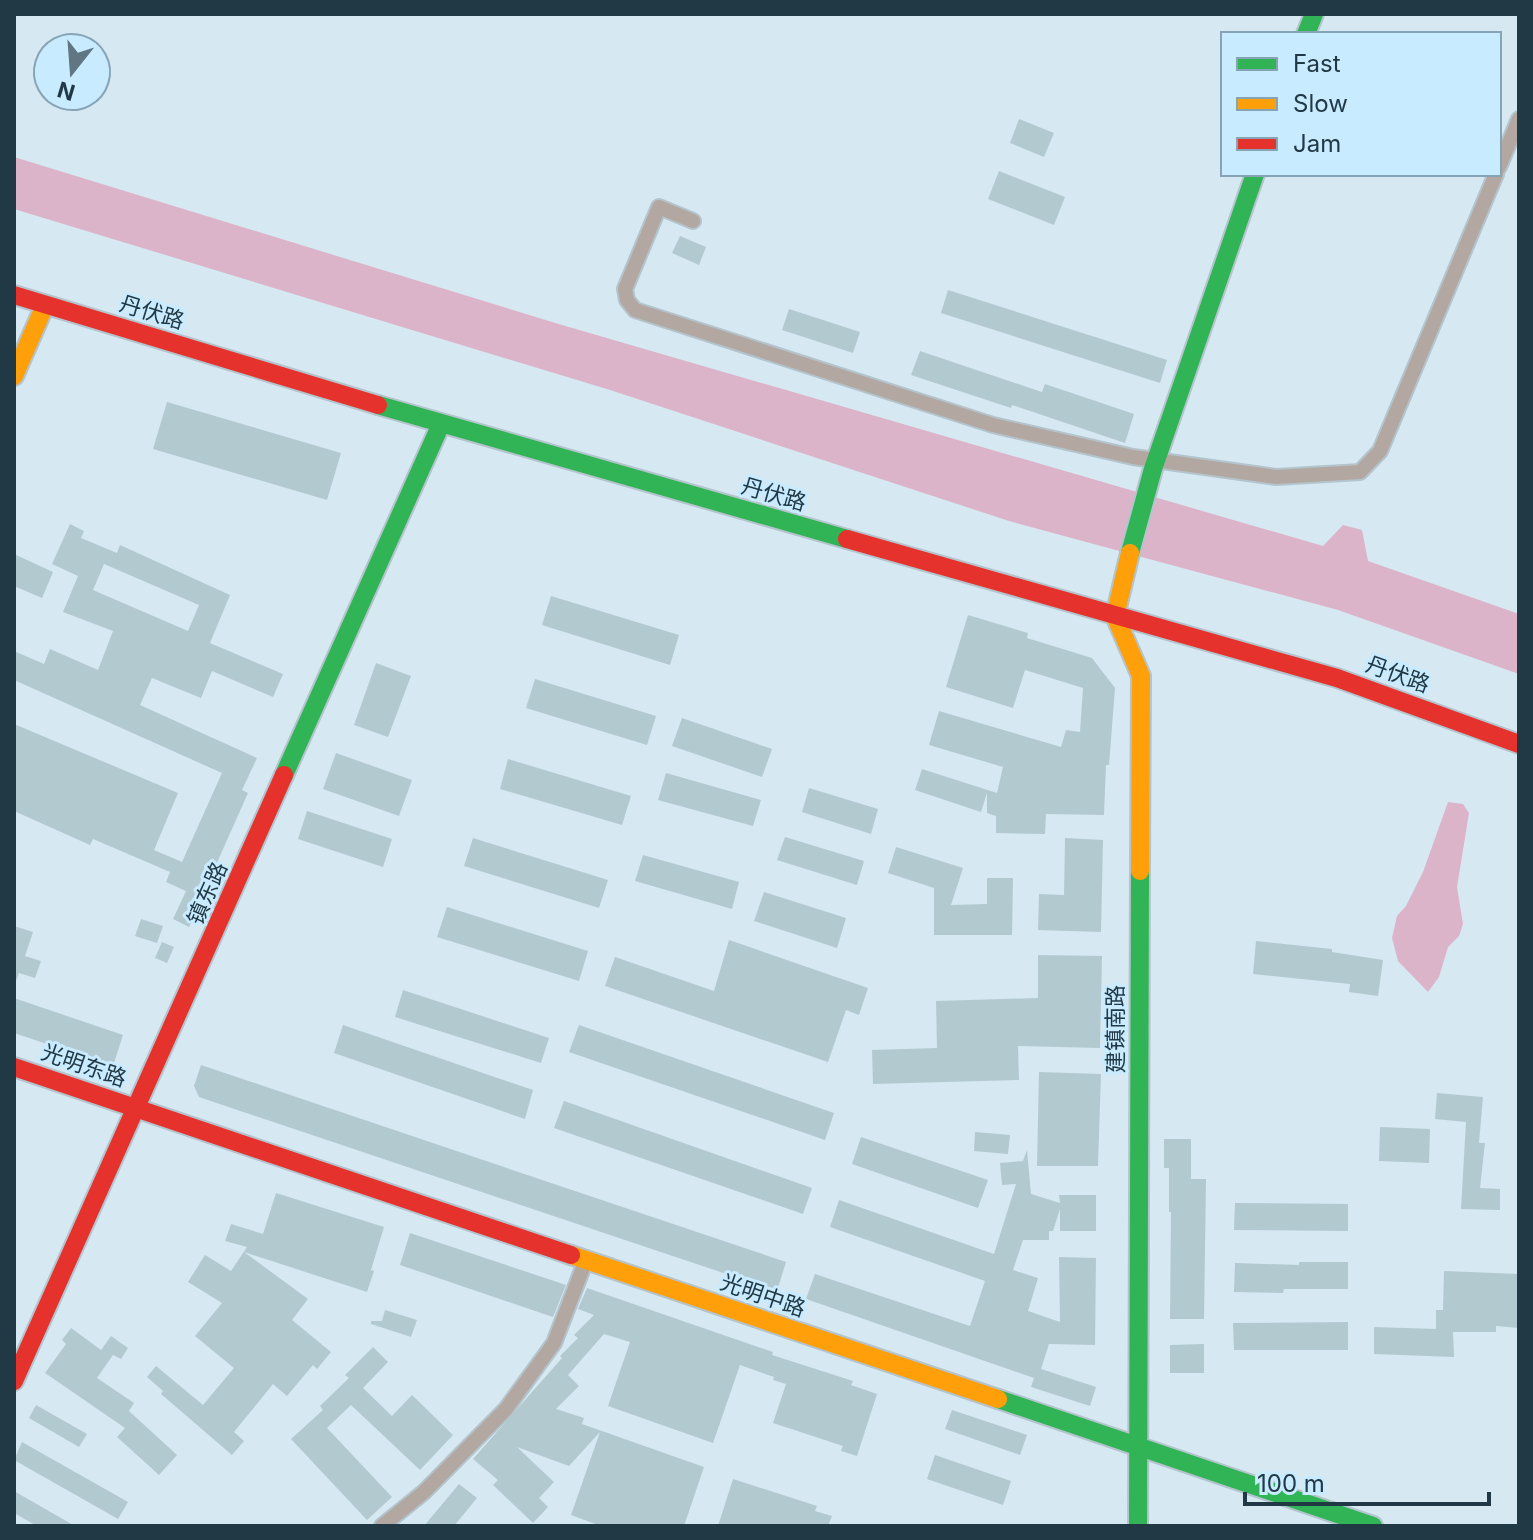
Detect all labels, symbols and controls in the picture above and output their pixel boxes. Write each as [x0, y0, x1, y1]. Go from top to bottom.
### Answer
north arrow [32, 32, 112, 112]
legend [1221, 32, 1501, 176]
text: Fast [1293, 49, 1341, 78]
text: N [54, 76, 78, 106]
text: Slow [1293, 89, 1348, 118]
text: Jam [1293, 129, 1341, 158]
street label: 丹伏路 [117, 290, 187, 334]
street label: 丹伏路 [739, 472, 809, 516]
street label: 丹伏路 [1363, 650, 1433, 698]
street label: 镇东路 [182, 858, 232, 928]
street label: 建镇南路 [1102, 985, 1128, 1073]
street label: 光明东路 [38, 1038, 130, 1092]
street label: 光明中路 [717, 1268, 809, 1322]
scale bar [1245, 1456, 1489, 1506]
text: 100 m [1257, 1469, 1325, 1498]

